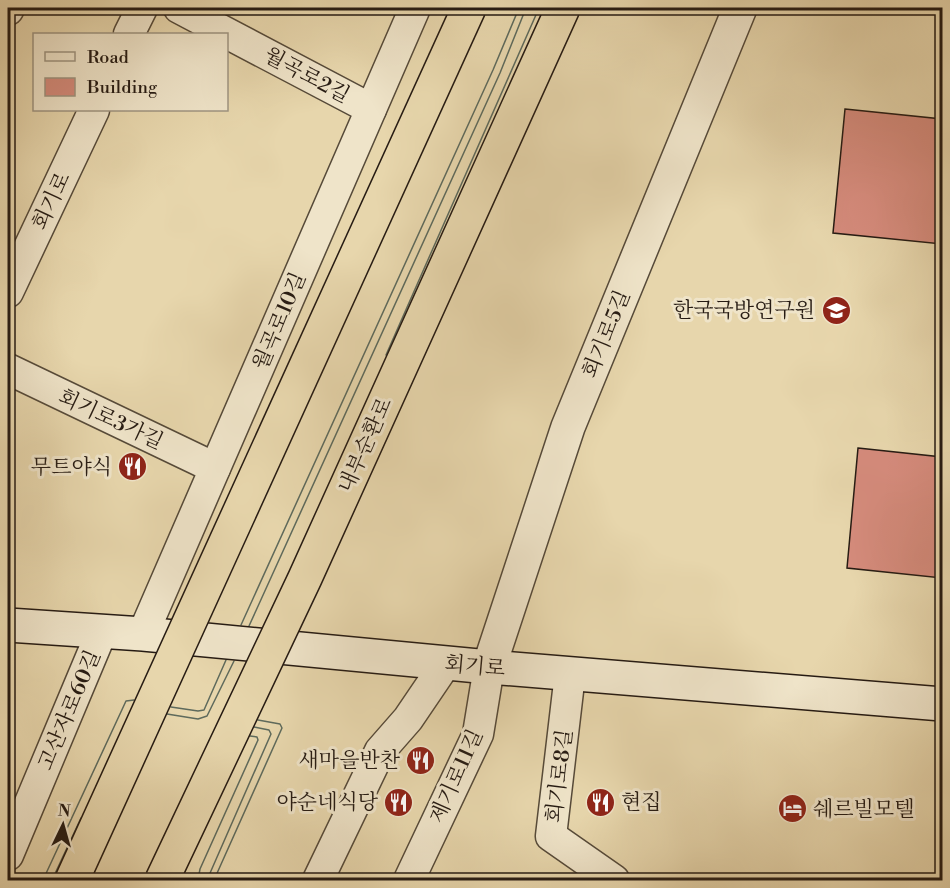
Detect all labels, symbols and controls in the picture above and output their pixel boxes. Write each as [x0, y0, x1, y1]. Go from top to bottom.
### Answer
legend [33, 33, 228, 111]
street label: 월곡로2길 [259, 43, 354, 109]
text: Road [87, 46, 130, 69]
text: Building [86, 76, 158, 99]
street label: 회기로 [27, 168, 77, 234]
street label: 월곡로10길 [248, 269, 312, 374]
street label: 회기로5길 [578, 287, 636, 382]
school or university icon: 한국국방연구원 [820, 294, 852, 326]
place label: 한국국방연구원 [673, 298, 815, 324]
street label: 회기로3가길 [54, 384, 167, 456]
street label: 내부순환로 [333, 394, 398, 497]
restaurant icon: 무트야식 [117, 451, 149, 483]
place label: 무트야식 [31, 455, 112, 481]
street label: 고산자로60길 [33, 646, 107, 774]
street label: 회기로 [443, 651, 506, 683]
street label: 제기로11길 [425, 725, 489, 827]
street label: 회기로8길 [541, 728, 579, 824]
restaurant icon: 새마을반찬 [405, 744, 437, 776]
place label: 새마을반찬 [299, 748, 401, 774]
restaurant icon: 야순네식당 [383, 786, 415, 818]
restaurant icon: 현집 [584, 786, 616, 818]
place label: 야순네식당 [277, 790, 379, 816]
place label: 현집 [621, 790, 662, 816]
hotel icon: 쉐르빌모텔 [776, 793, 808, 825]
north arrow [33, 795, 93, 855]
place label: 쉐르빌모텔 [813, 797, 914, 823]
text: N [57, 801, 72, 822]

